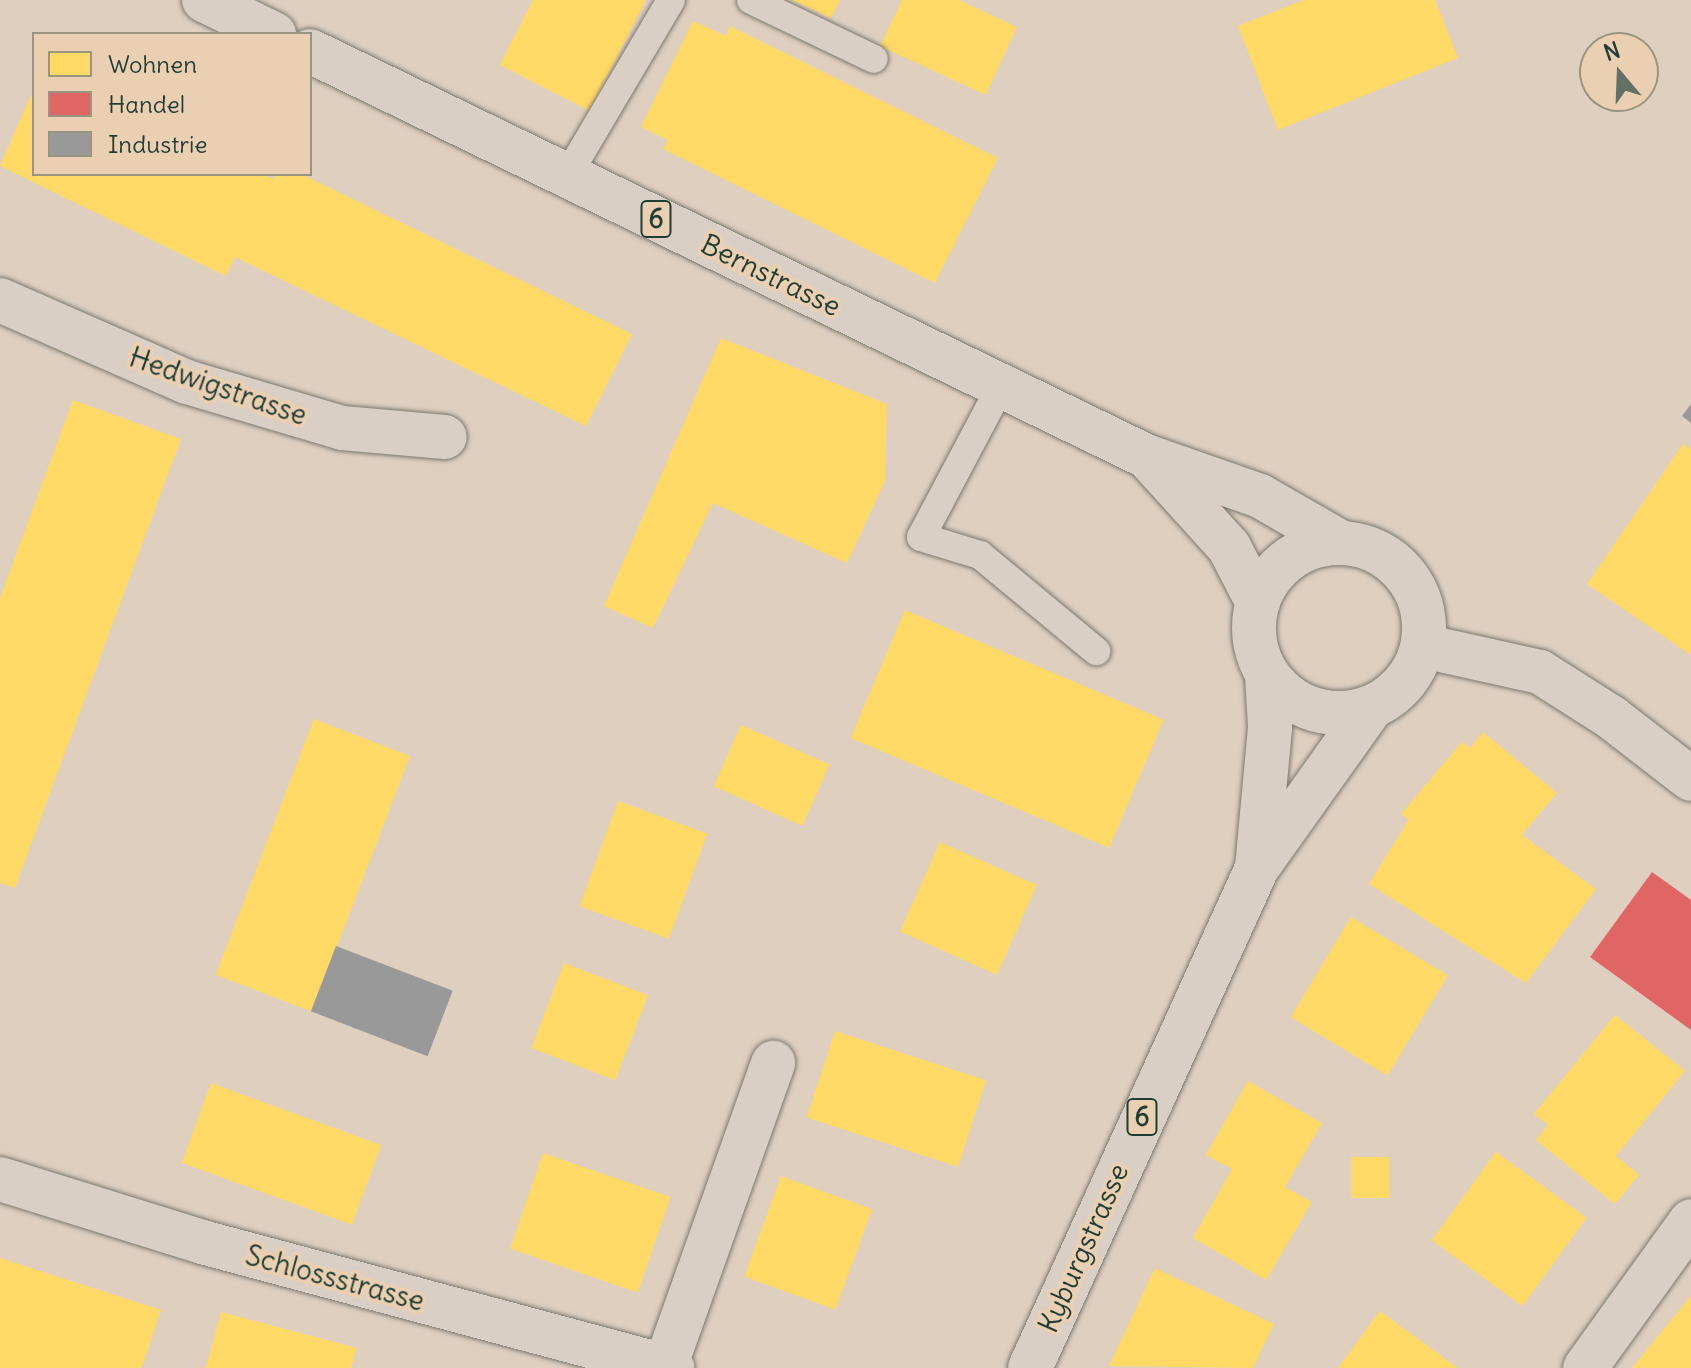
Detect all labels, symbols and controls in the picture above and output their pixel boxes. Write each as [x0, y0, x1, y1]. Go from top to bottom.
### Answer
legend [32, 32, 312, 176]
north arrow [1579, 32, 1659, 112]
text: N [1600, 35, 1624, 67]
text: Wohnen [108, 49, 197, 79]
text: Handel [108, 89, 185, 119]
text: Industrie [108, 129, 207, 159]
road number: 6 [640, 197, 672, 241]
street label: Bernstrasse [696, 227, 846, 323]
street label: Hedwigstrasse [125, 340, 311, 432]
road number: 6 [1126, 1095, 1158, 1139]
street label: Kyburgstrasse [1031, 1158, 1135, 1338]
street label: Schlossstrasse [242, 1238, 428, 1318]

